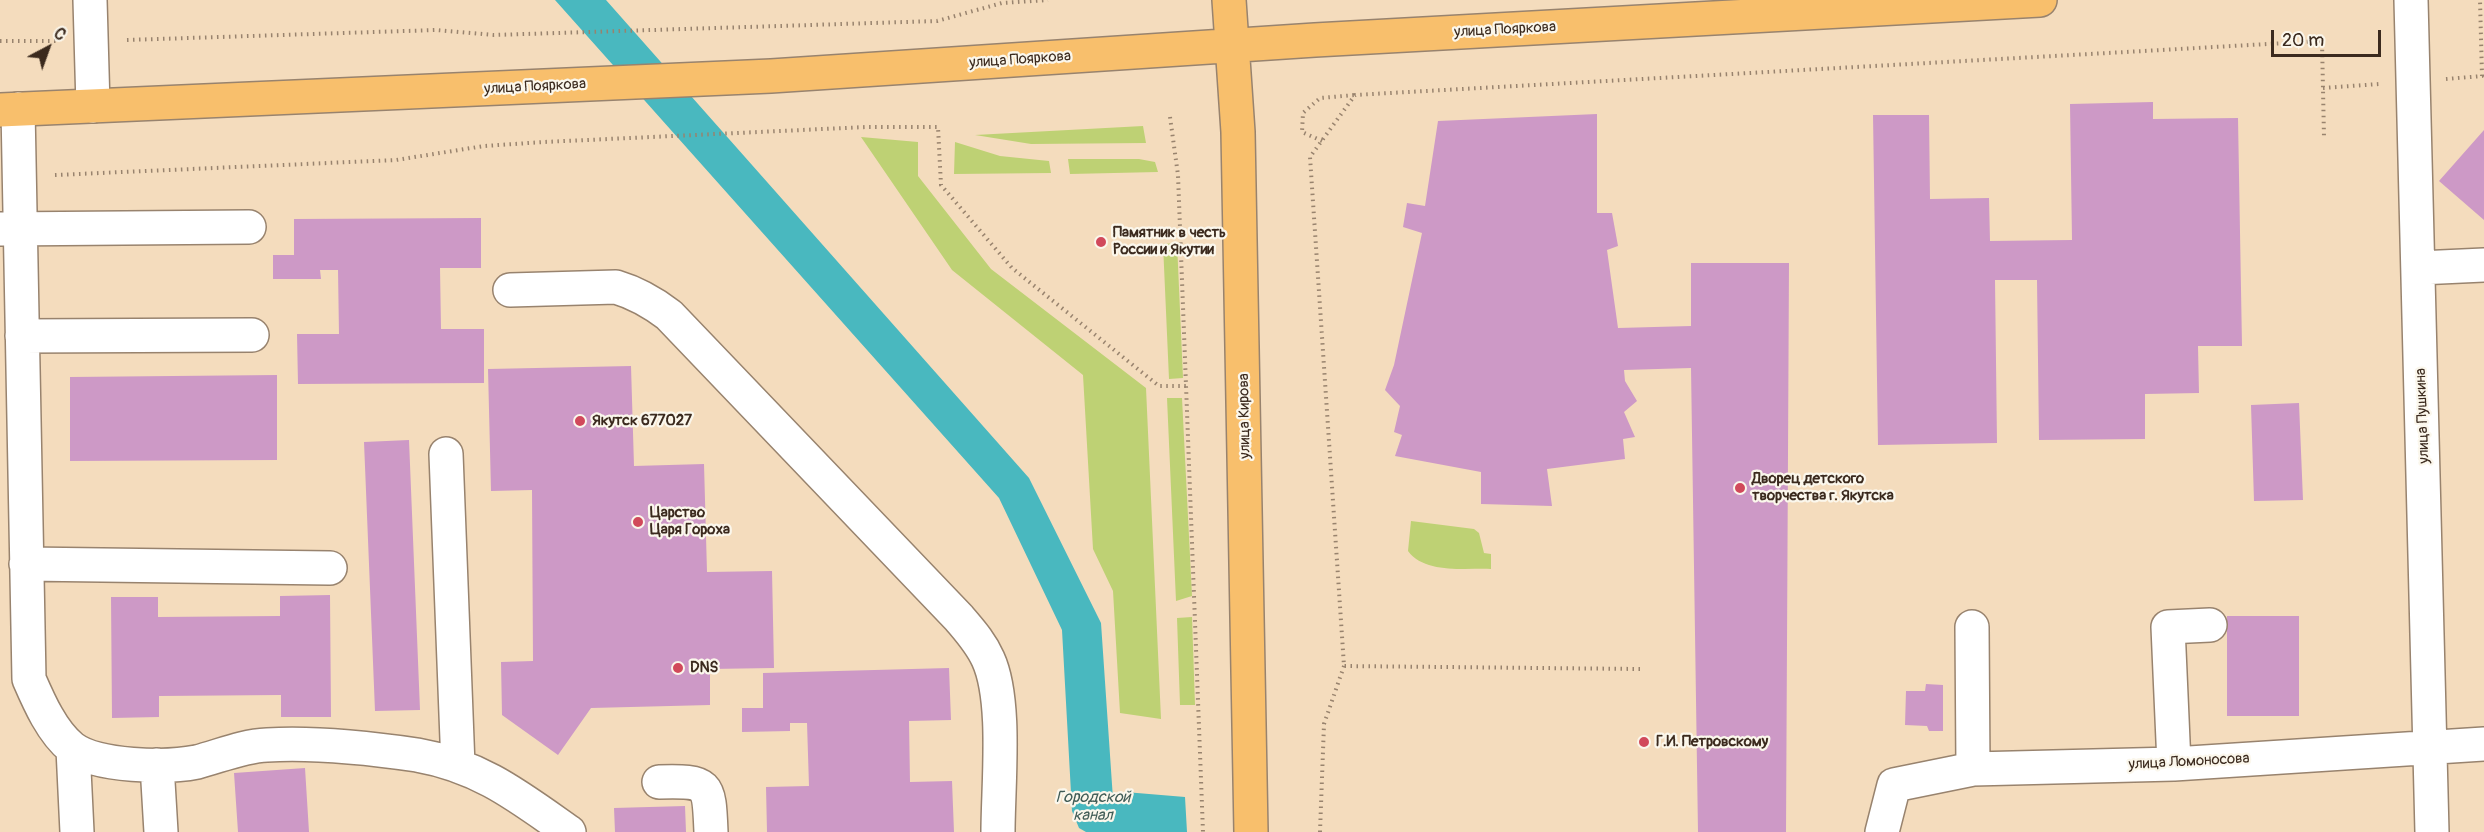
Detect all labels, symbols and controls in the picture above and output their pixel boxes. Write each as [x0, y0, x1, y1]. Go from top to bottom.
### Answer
north arrow [18, 18, 78, 78]
street label: улица Пояркова [1454, 18, 1556, 42]
scale bar [2274, 18, 2384, 56]
text: С [50, 24, 70, 45]
text: 20 m [2282, 29, 2324, 52]
street label: улица Пояркова [969, 47, 1071, 73]
street label: улица Пояркова [484, 75, 586, 99]
place label: Памятник в честь России и Якутии [1113, 224, 1226, 259]
marker: Памятник в честь России и Якутии [1094, 235, 1108, 249]
street label: улица Пушкина [2412, 368, 2434, 464]
street label: улица Кирова [1235, 373, 1255, 459]
place label: Якутск 677027 [592, 412, 692, 430]
marker: Якутск 677027 [573, 414, 587, 428]
place label: Дворец детского творчества г. Якутска [1752, 470, 1894, 505]
marker: Дворец детского творчества г. Якутска [1733, 481, 1747, 495]
place label: Царство Царя Гороха [650, 504, 730, 539]
marker: Царство Царя Гороха [631, 515, 645, 529]
place label: DNS [690, 659, 718, 677]
marker: DNS [671, 661, 685, 675]
place label: Г.И. Петровскому [1656, 733, 1768, 751]
marker: Г.И. Петровскому [1637, 735, 1651, 749]
street label: улица Ломоносова [2128, 750, 2250, 774]
water label: Городской канал [1056, 788, 1130, 826]

